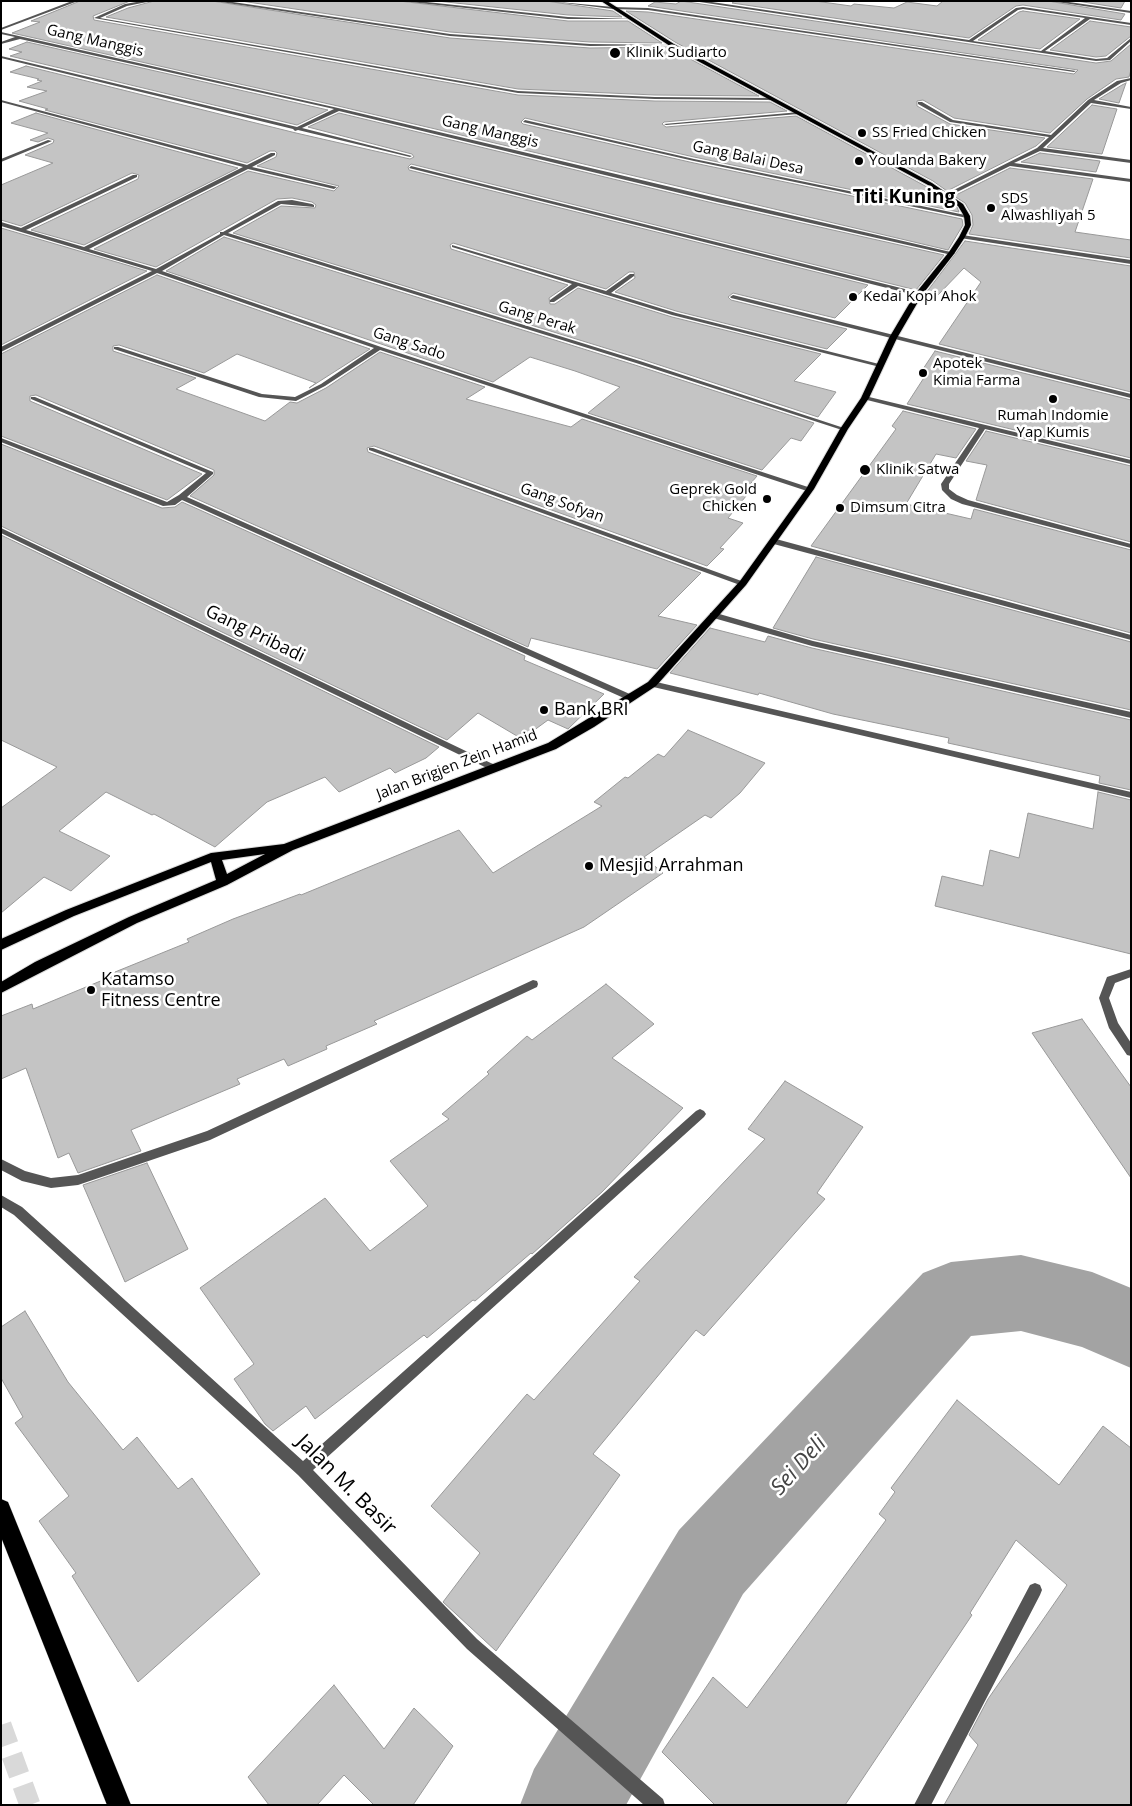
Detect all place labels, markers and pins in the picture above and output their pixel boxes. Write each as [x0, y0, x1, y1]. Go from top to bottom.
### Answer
place label: Klinik Sudiarto [626, 44, 727, 62]
marker: Klinik Sudiarto [608, 46, 622, 60]
place label: SS Fried Chicken [872, 124, 987, 142]
marker: SS Fried Chicken [856, 127, 868, 139]
place label: Youlanda Bakery [869, 152, 986, 170]
marker: Youlanda Bakery [853, 155, 865, 167]
place label: SDS Alwashliyah 5 [1001, 190, 1096, 225]
marker: SDS Alwashliyah 5 [985, 202, 997, 214]
place label: Kedai Kopi Ahok [863, 288, 976, 306]
marker: Kedai Kopi Ahok [847, 291, 859, 303]
place label: Apotek Kimia Farma [933, 355, 1020, 390]
marker: Apotek Kimia Farma [917, 367, 929, 379]
marker: Rumah Indomie Yap Kumis [1047, 393, 1059, 405]
place label: Rumah Indomie Yap Kumis [997, 407, 1109, 442]
place label: Klinik Satwa [876, 461, 959, 479]
marker: Klinik Satwa [858, 463, 872, 477]
place label: Geprek Gold Chicken [669, 481, 757, 516]
marker: Geprek Gold Chicken [761, 493, 773, 505]
place label: Dimsum Citra [850, 499, 946, 517]
marker: Dimsum Citra [834, 502, 846, 514]
place label: Bank BRI [554, 699, 629, 721]
marker: Bank BRI [538, 704, 550, 716]
place label: Mesjid Arrahman [599, 855, 743, 877]
marker: Mesjid Arrahman [583, 860, 595, 872]
place label: Katamso Fitness Centre [101, 969, 221, 1012]
marker: Katamso Fitness Centre [85, 984, 97, 996]

